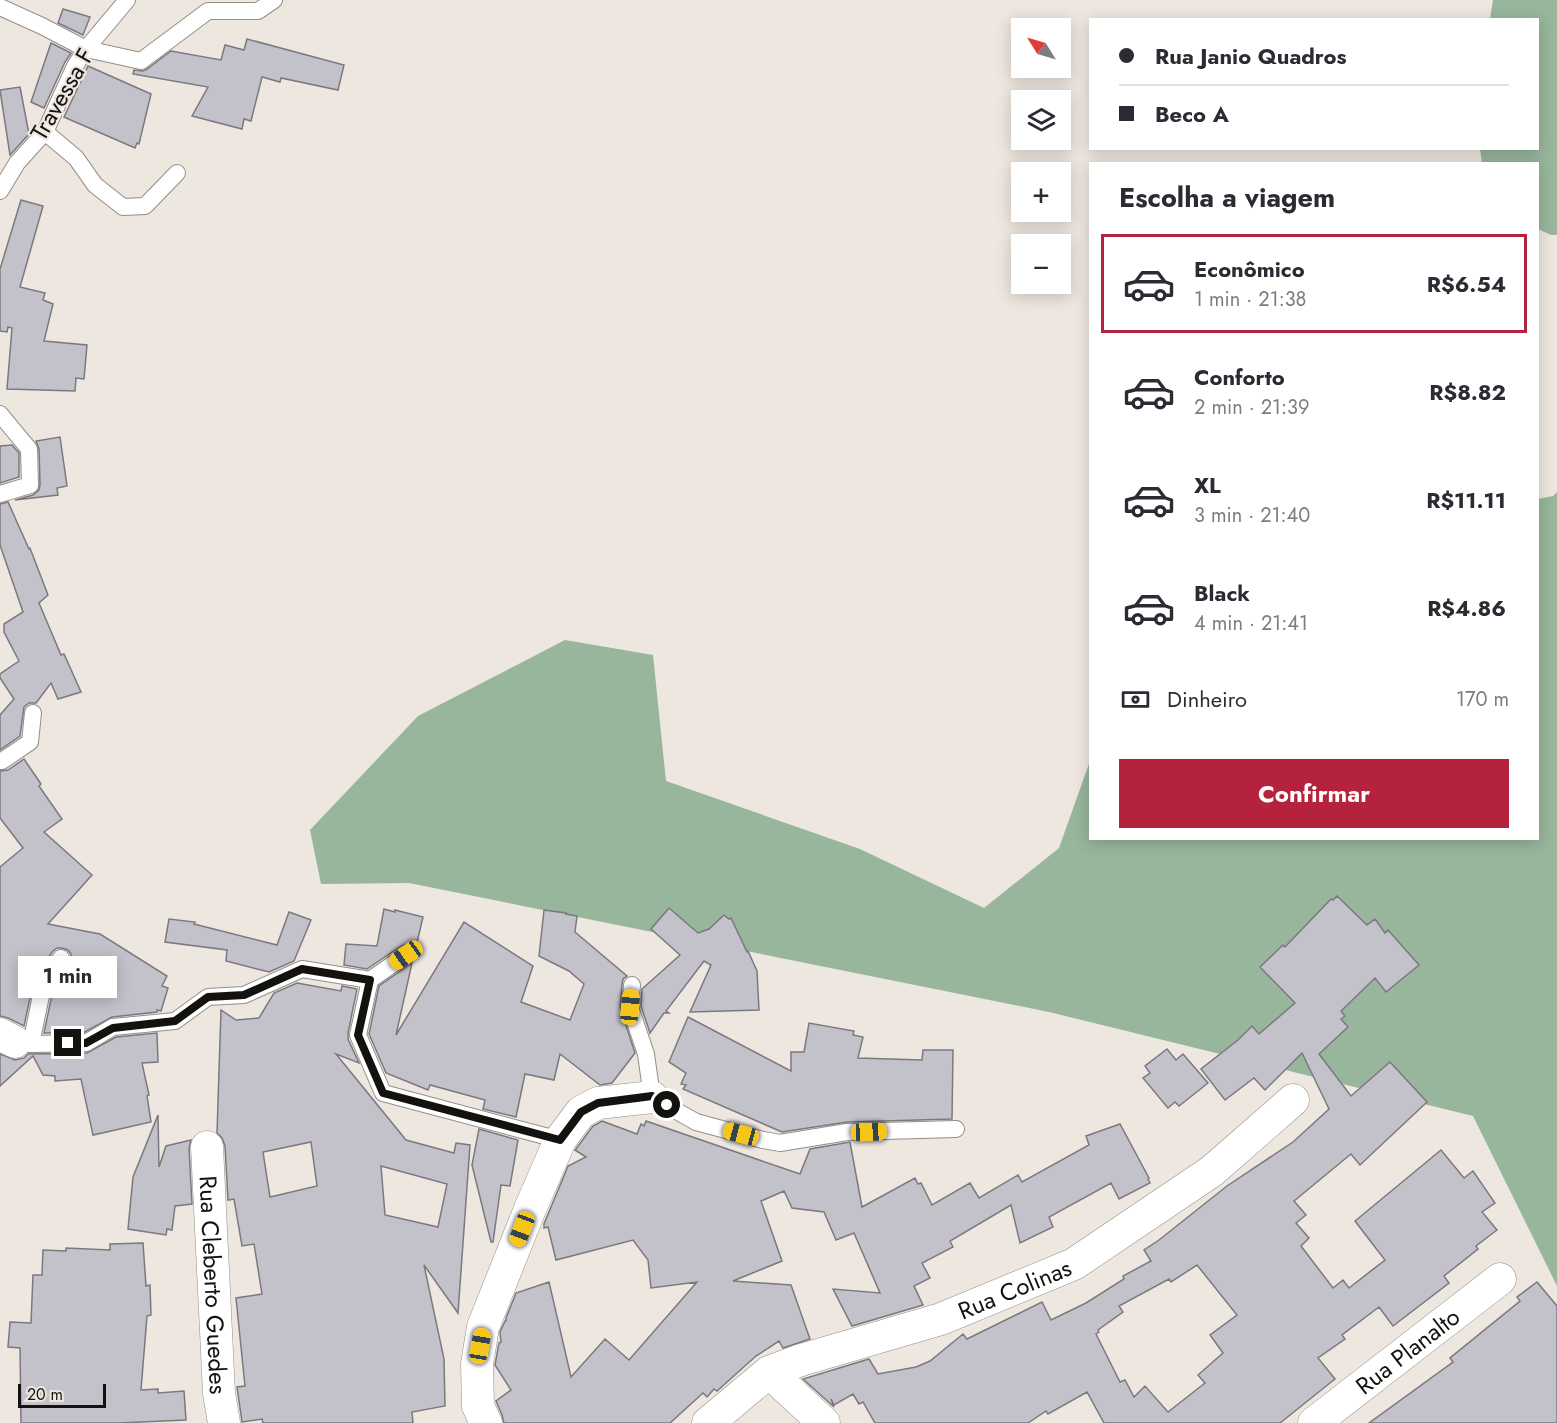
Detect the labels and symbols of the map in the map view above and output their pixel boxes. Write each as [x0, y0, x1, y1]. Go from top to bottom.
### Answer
north arrow [1011, 18, 1071, 78]
street label: Travessa F [21, 41, 103, 147]
car [386, 937, 426, 973]
callout: 1 min [19, 956, 118, 998]
car [619, 988, 641, 1026]
route end [54, 1029, 81, 1056]
route start [653, 1091, 680, 1118]
car [721, 1121, 761, 1147]
car [851, 1122, 887, 1142]
street label: Rua Cleberto Guedes [191, 1175, 237, 1395]
car [507, 1209, 537, 1249]
street label: Rua Colinas [952, 1250, 1077, 1328]
street label: Rua Planalto [1348, 1299, 1467, 1402]
car [468, 1327, 492, 1365]
scale bar [18, 1381, 106, 1408]

